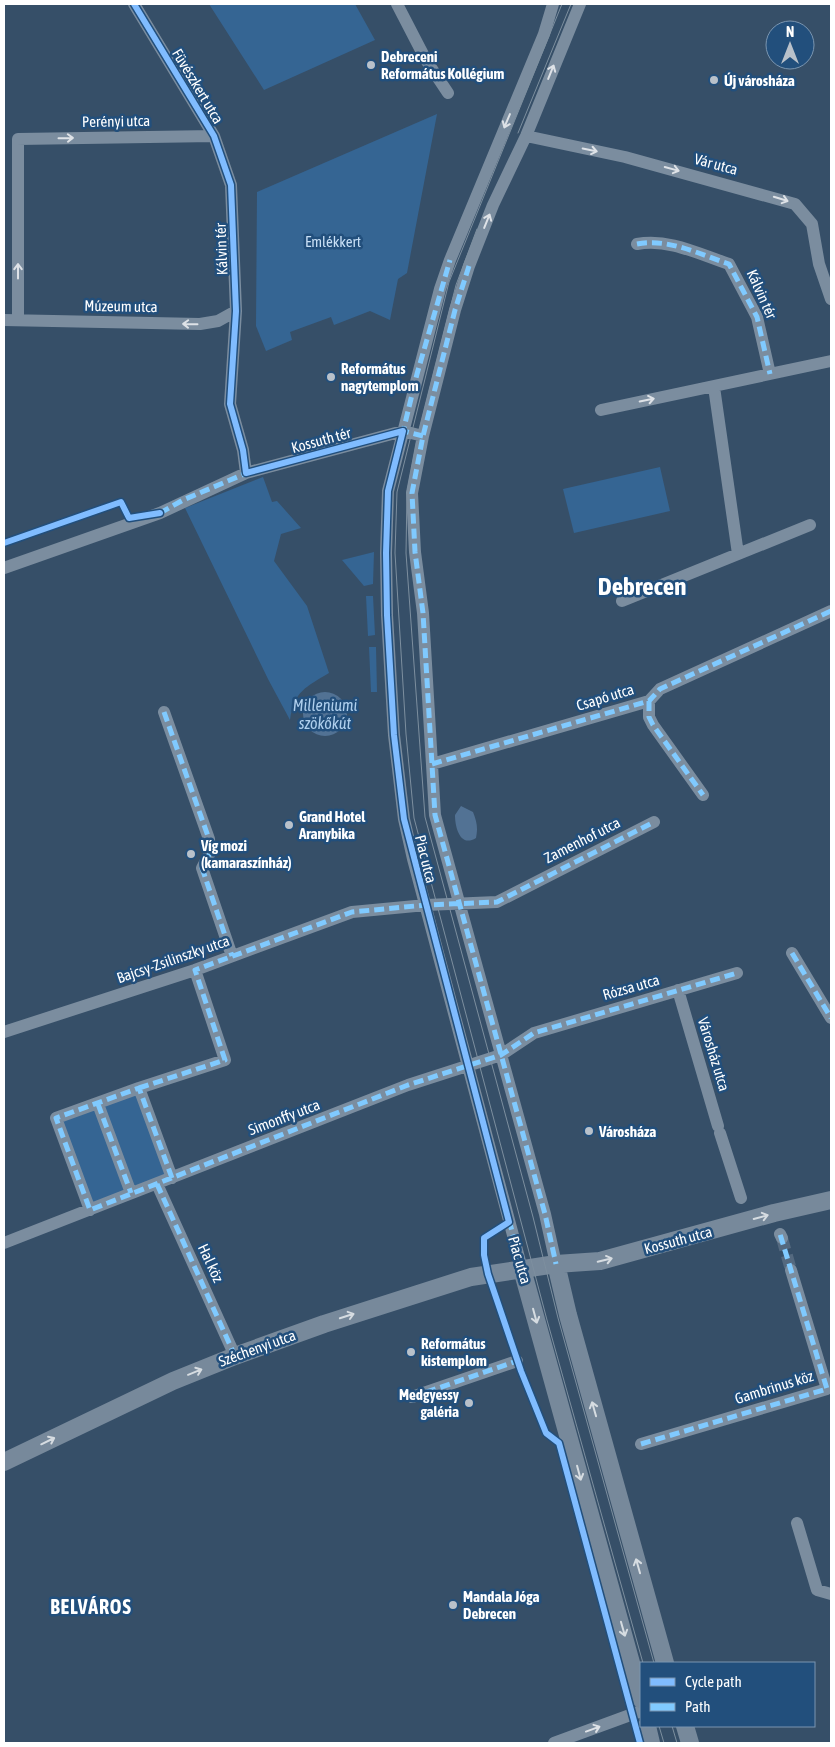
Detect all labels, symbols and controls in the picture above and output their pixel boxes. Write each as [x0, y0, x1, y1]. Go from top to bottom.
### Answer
north arrow [765, 20, 815, 70]
text: N [786, 24, 794, 40]
street label: Füvészkert utca [169, 45, 227, 127]
place label: Debreceni Református Kollégium [381, 48, 504, 82]
marker: Debreceni Református Kollégium [365, 59, 377, 71]
one-way arrow [547, 65, 556, 80]
place label: Új városháza [724, 72, 795, 89]
marker: Új városháza [708, 74, 720, 86]
street label: Perényi utca [82, 112, 150, 130]
one-way arrow [501, 113, 511, 128]
one-way arrow [58, 133, 74, 143]
one-way arrow [582, 146, 598, 155]
street label: Vár utca [692, 150, 740, 178]
one-way arrow [664, 165, 680, 175]
one-way arrow [773, 195, 789, 205]
one-way arrow [482, 214, 492, 229]
street label: Kálvin tér [212, 222, 230, 275]
park label: Emlékkert [305, 233, 361, 250]
one-way arrow [13, 264, 23, 280]
street label: Kálvin tér [744, 267, 781, 322]
street label: Múzeum utca [84, 297, 158, 315]
one-way arrow [182, 319, 198, 329]
place label: Református nagytemplom [341, 360, 419, 394]
marker: Református nagytemplom [325, 371, 337, 383]
one-way arrow [638, 395, 654, 405]
street label: Kossuth tér [289, 424, 353, 456]
district label: Debrecen [598, 572, 686, 600]
street label: Csapó utca [574, 680, 636, 714]
water label: Milleniumi szökőkút [293, 696, 357, 732]
place label: Grand Hotel Aranybika [298, 808, 366, 842]
street label: Zamenhof utca [541, 814, 623, 866]
marker: Grand Hotel Aranybika [283, 819, 295, 831]
street label: Piac utca [412, 833, 440, 885]
place label: Víg mozi (kamaraszínház) [200, 837, 292, 871]
marker: Víg mozi (kamaraszínház) [185, 848, 197, 860]
street label: Bajcsy-Zsilinszky utca [114, 932, 232, 986]
street label: Rózsa utca [601, 971, 661, 1003]
street label: Városház utca [695, 1015, 733, 1093]
street label: Simonffy utca [246, 1096, 322, 1138]
place label: Városháza [598, 1123, 656, 1140]
marker: Városháza [583, 1125, 595, 1137]
one-way arrow [753, 1211, 769, 1221]
street label: Kossuth utca [642, 1223, 714, 1257]
street label: Piac utca [505, 1234, 535, 1286]
street label: Hal köz [195, 1241, 227, 1285]
one-way arrow [596, 1255, 612, 1264]
one-way arrow [531, 1308, 541, 1324]
one-way arrow [339, 1311, 355, 1321]
street label: Széchenyi utca [216, 1326, 298, 1370]
place label: Református kistemplom [421, 1335, 487, 1369]
marker: Református kistemplom [405, 1346, 417, 1358]
one-way arrow [186, 1367, 202, 1376]
street label: Gambrinus köz [733, 1367, 816, 1407]
place label: Medgyessy galéria [399, 1386, 460, 1420]
marker: Medgyessy galéria [463, 1397, 475, 1409]
one-way arrow [589, 1402, 599, 1418]
one-way arrow [40, 1436, 55, 1445]
one-way arrow [574, 1464, 584, 1480]
one-way arrow [633, 1558, 642, 1574]
place label: Mandala Jóga Debrecen [463, 1588, 539, 1622]
district label: BELVÁROS [50, 1595, 132, 1618]
marker: Mandala Jóga Debrecen [447, 1599, 459, 1611]
one-way arrow [618, 1621, 628, 1637]
legend [640, 1662, 815, 1727]
text: Cycle path [685, 1673, 742, 1690]
text: Path [685, 1698, 711, 1715]
one-way arrow [584, 1724, 600, 1733]

